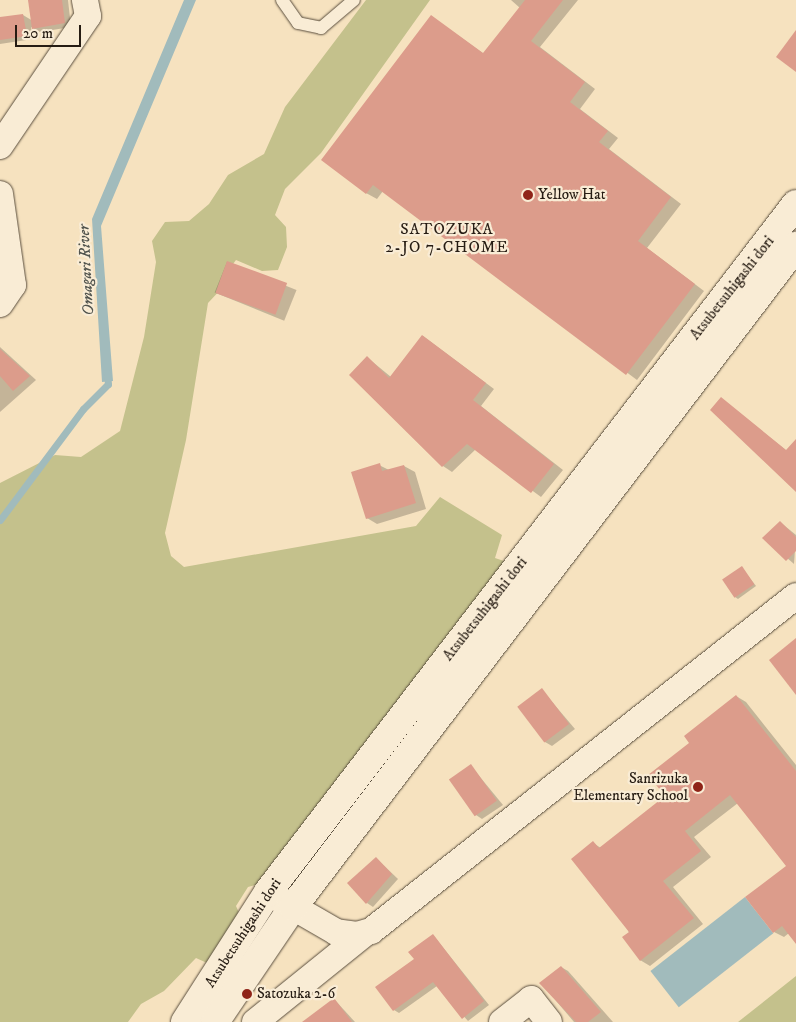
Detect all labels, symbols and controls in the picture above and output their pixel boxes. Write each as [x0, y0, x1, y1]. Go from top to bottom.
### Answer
scale bar [18, 15, 84, 47]
text: 20 m [23, 24, 53, 43]
place label: Yellow Hat [538, 186, 606, 204]
marker: Yellow Hat [522, 189, 534, 201]
district label: SATOZUKA 2-JO 7-CHOME [384, 219, 510, 257]
water label: Omagari River [74, 224, 98, 316]
street label: Atsubetsuhigashi dori [686, 233, 778, 343]
street label: Atsubetsuhigashi dori [439, 554, 531, 664]
place label: Sanrizuka Elementary School [573, 769, 688, 804]
marker: Sanrizuka Elementary School [692, 781, 704, 793]
street label: Atsubetsuhigashi dori [201, 875, 285, 991]
place label: Satozuka 2-6 [257, 985, 335, 1003]
marker: Satozuka 2-6 [241, 988, 253, 1000]

